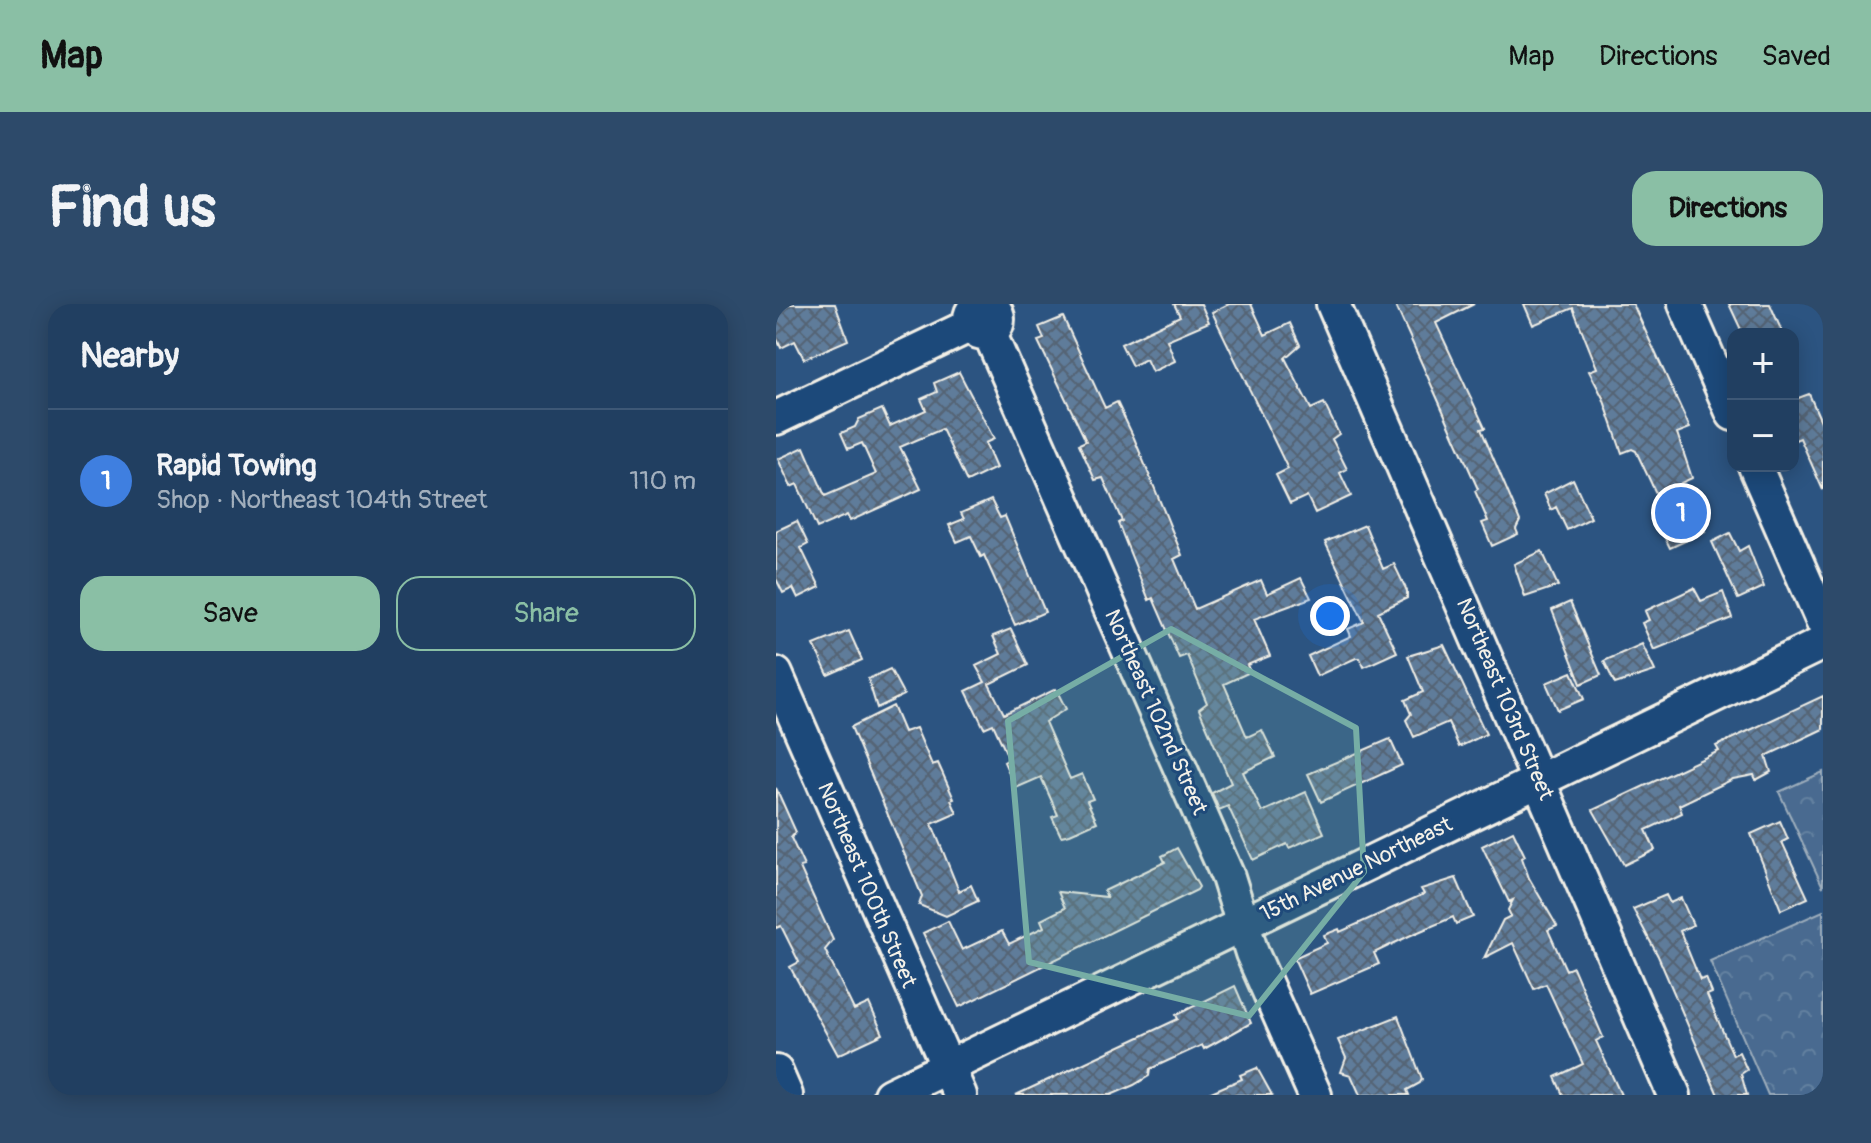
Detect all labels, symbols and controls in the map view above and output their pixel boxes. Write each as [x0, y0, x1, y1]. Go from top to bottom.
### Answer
text: Map [40, 32, 103, 80]
text: Map [1508, 39, 1555, 74]
text: Directions [1599, 39, 1718, 74]
text: Saved [1762, 39, 1831, 74]
button: Directions [1632, 171, 1823, 246]
text: Find us [48, 174, 216, 243]
map controls [1727, 328, 1799, 472]
button: + [1727, 328, 1799, 400]
text: Nearby [80, 335, 179, 378]
button: − [1727, 400, 1799, 472]
text: Rapid Towing [156, 447, 317, 484]
text: 1 [101, 465, 111, 497]
text: 110 m [629, 465, 696, 497]
pin: 1 [1655, 483, 1707, 543]
text: Shop · Northeast 104th Street [156, 484, 488, 516]
button: Save [80, 576, 380, 651]
button: Share [396, 576, 696, 651]
street label: Northeast 103rd Street [1450, 594, 1560, 804]
your location [1310, 596, 1350, 636]
street label: Northeast 102nd Street [1098, 605, 1214, 819]
street label: Northeast 100th Street [811, 778, 923, 992]
street label: 15th Avenue Northeast [1255, 810, 1457, 928]

